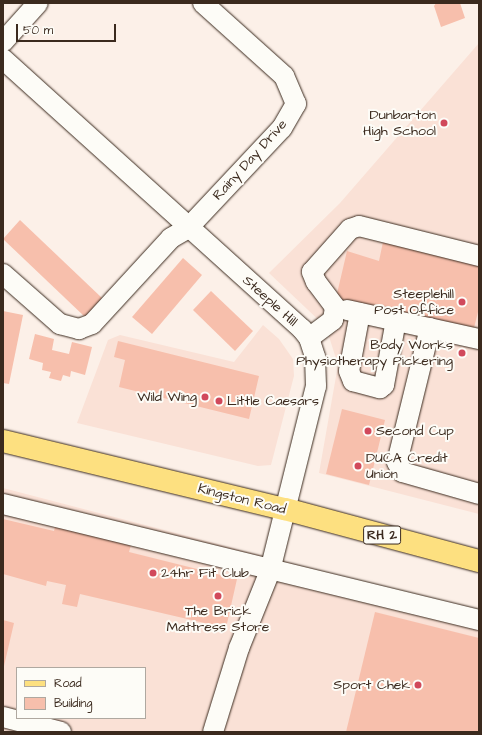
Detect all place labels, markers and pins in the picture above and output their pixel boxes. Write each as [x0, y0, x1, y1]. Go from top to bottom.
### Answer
place label: Dunbarton High School [363, 107, 436, 140]
marker: Dunbarton High School [439, 118, 449, 128]
place label: Steeplehill Post Office [374, 286, 454, 318]
marker: Steeplehill Post Office [457, 297, 467, 307]
place label: Body Works Physiotherapy Pickering [296, 337, 453, 370]
marker: Body Works Physiotherapy Pickering [456, 347, 468, 359]
place label: Wild Wing [137, 389, 197, 405]
marker: Wild Wing [200, 392, 210, 402]
place label: Little Caesars [227, 393, 319, 409]
marker: Little Caesars [214, 396, 224, 406]
place label: Second Cup [376, 423, 454, 439]
marker: Second Cup [363, 426, 373, 436]
place label: DUCA Credit Union [366, 450, 448, 482]
marker: DUCA Credit Union [353, 461, 363, 471]
place label: 24hr Fit Club [161, 565, 249, 581]
marker: 24hr Fit Club [148, 568, 158, 578]
marker: The Brick Mattress Store [213, 591, 223, 601]
place label: The Brick Mattress Store [167, 603, 269, 636]
place label: Sport Chek [333, 677, 410, 693]
marker: Sport Chek [413, 680, 423, 690]

